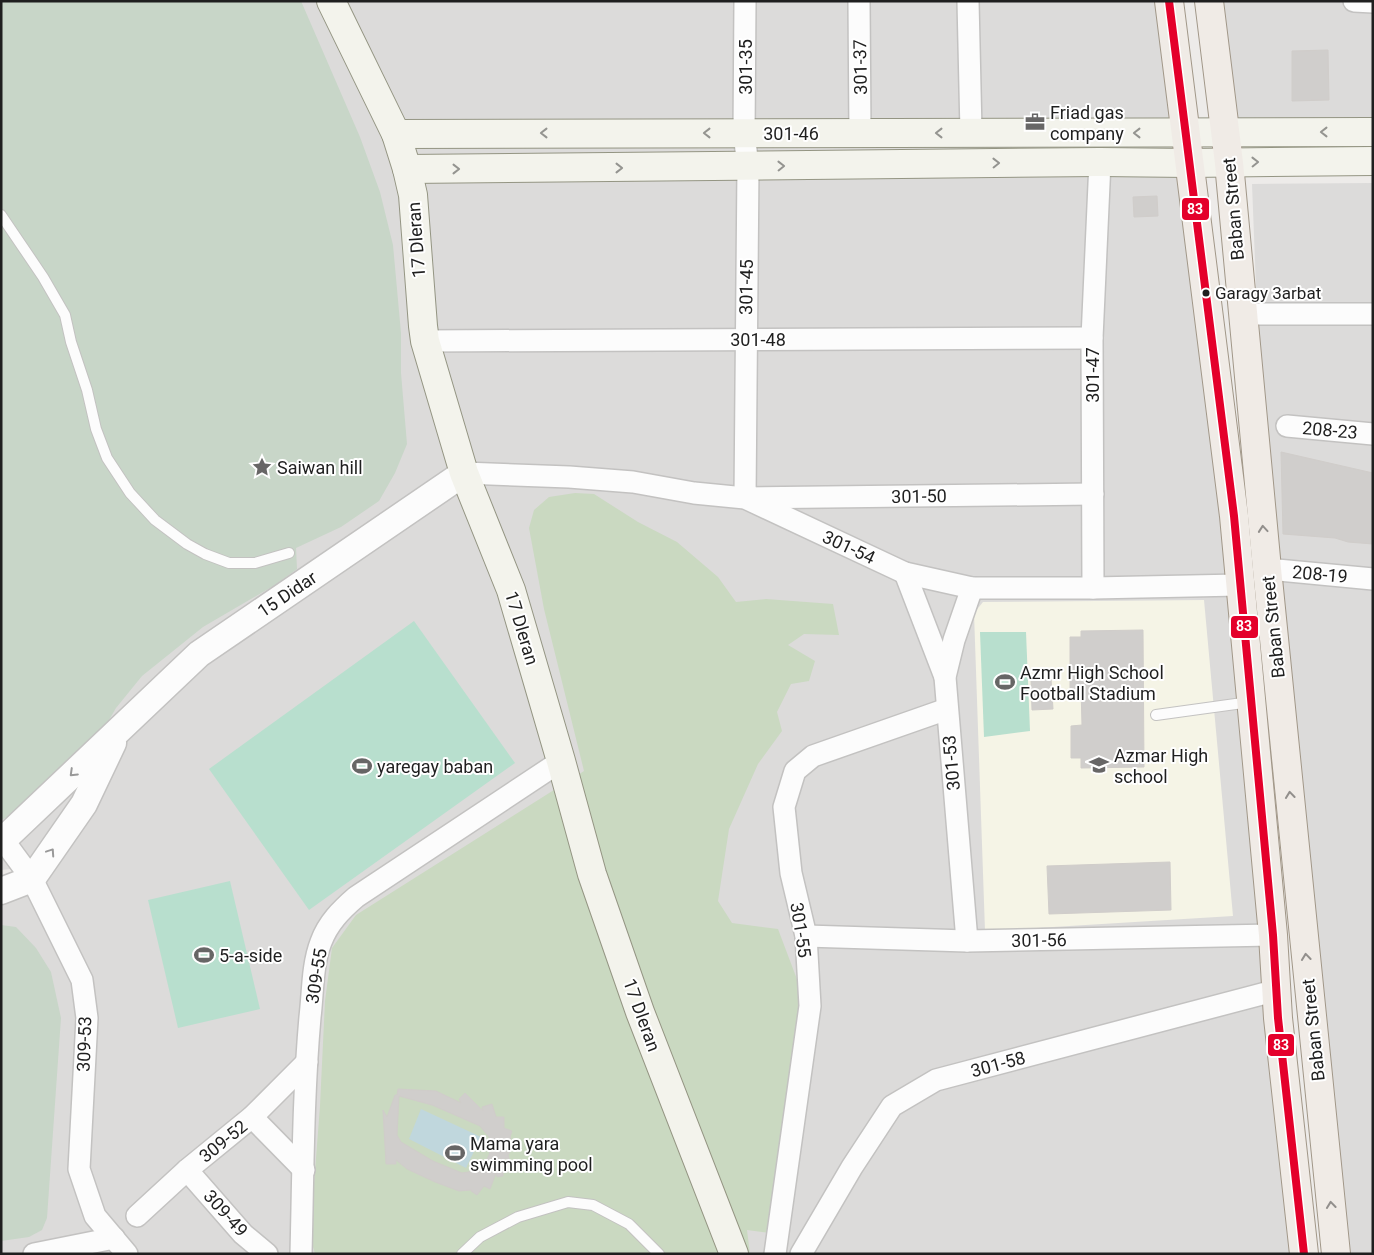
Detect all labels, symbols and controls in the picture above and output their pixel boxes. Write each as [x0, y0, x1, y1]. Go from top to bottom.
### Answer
street label: 301-35 [735, 39, 756, 95]
street label: 301-37 [849, 39, 871, 95]
place label: Friad gas company [1050, 102, 1124, 144]
office icon: Friad gas company [1024, 111, 1046, 133]
street label: 301-46 [763, 123, 819, 144]
one-way arrow [1320, 127, 1328, 137]
one-way arrow [540, 128, 548, 138]
one-way arrow [703, 128, 710, 138]
one-way arrow [935, 128, 943, 138]
one-way arrow [1133, 128, 1140, 138]
street label: Baban Street [1218, 157, 1248, 261]
one-way arrow [1252, 157, 1260, 167]
one-way arrow [992, 158, 1000, 168]
one-way arrow [778, 161, 785, 171]
one-way arrow [615, 163, 623, 173]
one-way arrow [452, 164, 460, 174]
line badge: 83 [1181, 197, 1210, 221]
street label: 17 Dleran [403, 201, 429, 279]
text: 83 [1187, 201, 1203, 217]
street label: 301-45 [735, 259, 757, 315]
place label: Garagy 3arbat [1215, 283, 1321, 303]
marker: Garagy 3arbat [1201, 288, 1211, 298]
street label: 301-48 [730, 329, 786, 350]
street label: 301-47 [1082, 347, 1103, 403]
street label: 208-23 [1301, 417, 1359, 443]
place icon: Saiwan hill [251, 456, 273, 478]
place label: Saiwan hill [277, 457, 363, 478]
street label: 301-50 [891, 485, 947, 507]
one-way arrow [1258, 524, 1269, 532]
street label: 301-54 [819, 526, 879, 568]
street label: 208-19 [1291, 561, 1349, 587]
street label: 15 Didar [253, 567, 321, 621]
street label: Baban Street [1257, 575, 1289, 679]
street label: 17 Dleran [501, 589, 543, 667]
line badge: 83 [1230, 615, 1259, 639]
text: 83 [1236, 618, 1252, 634]
place label: Azmr High School Football Stadium [1020, 662, 1164, 704]
sports icon: Azmr High School Football Stadium [994, 671, 1016, 693]
street label: 301-53 [938, 734, 964, 792]
place label: Azmar High school [1114, 745, 1208, 787]
school or university icon: Azmar High school [1088, 754, 1110, 776]
sports icon: yaregay baban [351, 755, 373, 777]
place label: yaregay baban [377, 756, 493, 777]
one-way arrow [70, 767, 79, 776]
one-way arrow [1285, 791, 1296, 799]
one-way arrow [45, 848, 54, 858]
street label: 301-55 [786, 901, 816, 959]
street label: 301-56 [1011, 929, 1067, 951]
sports icon: 5-a-side [193, 944, 215, 966]
place label: 5-a-side [219, 945, 282, 966]
street label: 309-55 [301, 947, 331, 1005]
one-way arrow [1301, 952, 1312, 960]
street label: 17 Dleran [619, 976, 665, 1054]
street label: Baban Street [1297, 978, 1329, 1082]
street label: 309-53 [73, 1016, 95, 1072]
line badge: 83 [1267, 1033, 1295, 1057]
text: 83 [1273, 1037, 1289, 1053]
street label: 301-58 [968, 1047, 1028, 1081]
street label: 309-52 [195, 1115, 251, 1167]
place label: Mama yara swimming pool [470, 1133, 593, 1175]
sports icon: Mama yara swimming pool [444, 1142, 466, 1164]
street label: 309-49 [200, 1185, 252, 1241]
one-way arrow [1326, 1201, 1337, 1209]

